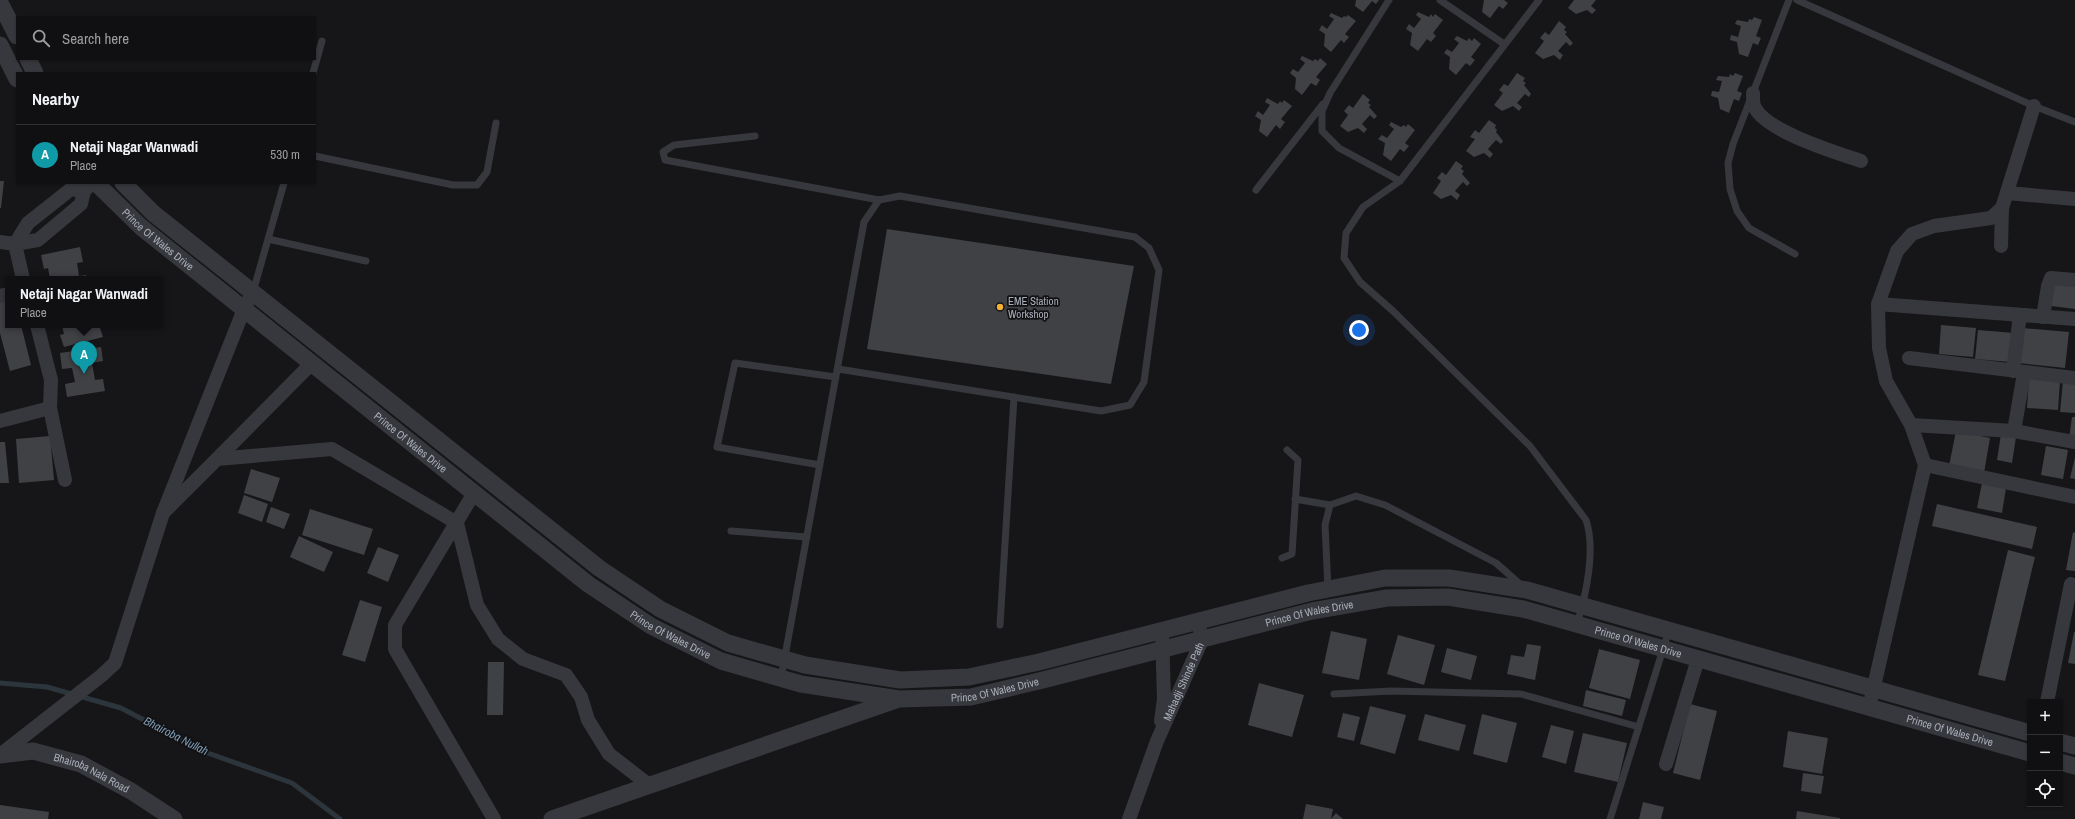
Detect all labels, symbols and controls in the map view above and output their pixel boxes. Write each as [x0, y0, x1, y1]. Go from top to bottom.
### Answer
search box [16, 16, 316, 60]
icon: search [30, 27, 52, 49]
text: Search here [62, 28, 129, 49]
text: Nearby [32, 87, 79, 110]
text: Netaji Nagar Wanwadi [70, 136, 198, 157]
text: A [41, 146, 49, 163]
text: 530 m [270, 146, 300, 163]
text: Place [70, 157, 97, 174]
street label: Prince Of Wales Drive [119, 205, 197, 274]
popup [5, 276, 163, 328]
text: Netaji Nagar Wanwadi [20, 283, 148, 304]
place label: EME Station Workshop [1008, 294, 1059, 321]
marker: EME Station Workshop [995, 302, 1005, 312]
text: Place [20, 304, 47, 321]
your location [1349, 320, 1369, 340]
pin: A [71, 341, 97, 374]
street label: Prince Of Wales Drive [371, 409, 450, 476]
street label: Prince Of Wales Drive [1264, 597, 1354, 630]
street label: Prince Of Wales Drive [628, 607, 713, 662]
street label: Prince Of Wales Drive [1593, 623, 1683, 661]
street label: Mahadji Shinde Path [1160, 640, 1207, 723]
street label: Prince Of Wales Drive [951, 674, 1040, 705]
map controls [2027, 699, 2063, 807]
button: + [2027, 699, 2063, 735]
street label: Prince Of Wales Drive [1905, 711, 1995, 749]
water label: Bhairoba Nullah [141, 713, 211, 759]
button: − [2027, 735, 2063, 771]
street label: Bhairoba Nala Road [52, 750, 132, 796]
button: locate [2027, 771, 2063, 807]

